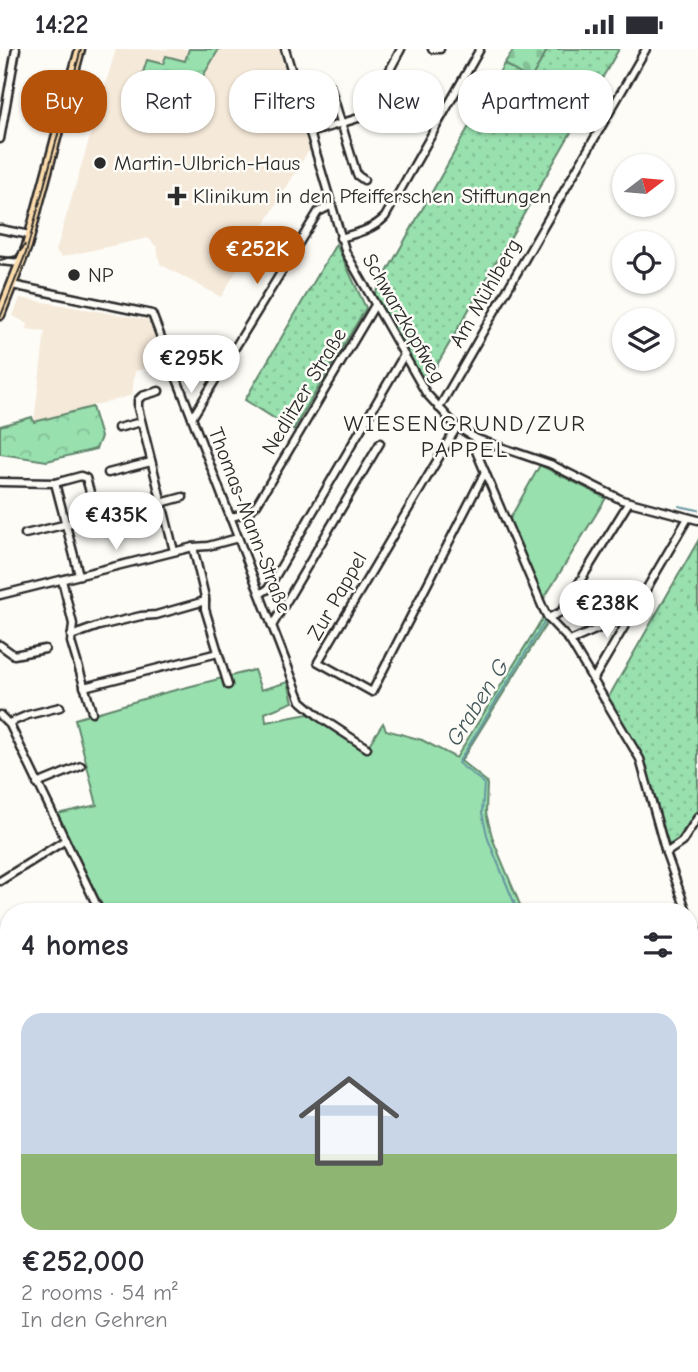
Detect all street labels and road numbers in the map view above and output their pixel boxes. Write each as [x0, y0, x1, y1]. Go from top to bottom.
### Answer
street label: Am Mühlberg [444, 234, 526, 352]
street label: Schwarzkopfweg [357, 249, 451, 387]
street label: Nedlitzer Straße [257, 323, 351, 459]
street label: Thomas-Mann-Straße [204, 424, 296, 616]
street label: Zur Pappel [302, 548, 372, 644]

